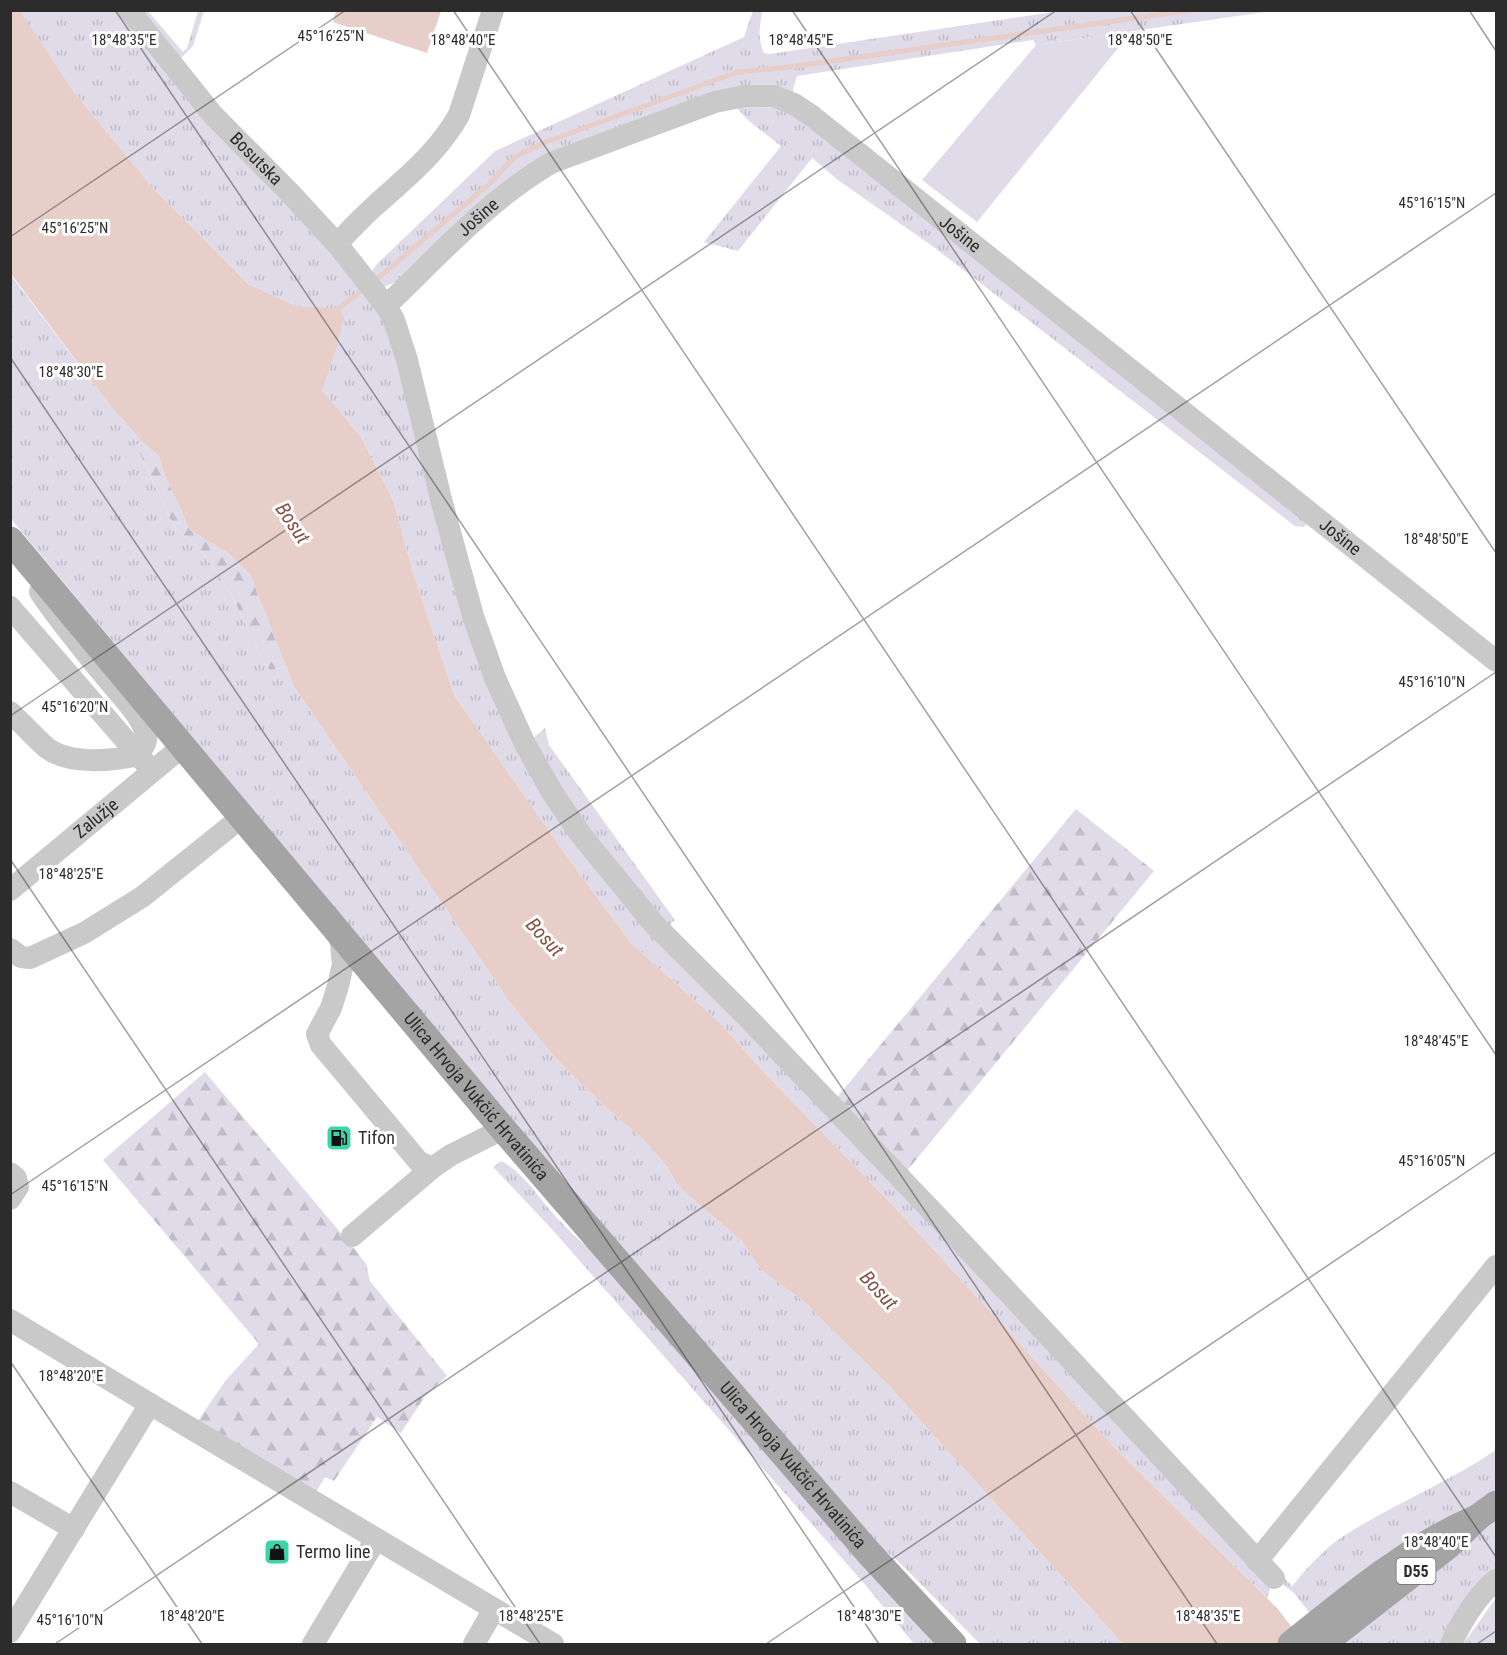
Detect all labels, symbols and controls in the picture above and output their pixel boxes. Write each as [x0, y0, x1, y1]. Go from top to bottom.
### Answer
text: 45°16'25"N [298, 27, 364, 45]
text: 18°48'35"E [92, 31, 156, 49]
text: 18°48'40"E [431, 31, 495, 49]
text: 18°48'45"E [769, 31, 833, 49]
text: 18°48'50"E [1108, 31, 1172, 49]
street label: Bosutska [226, 128, 287, 189]
street label: Jošine [453, 193, 503, 240]
text: 45°16'15"N [1399, 194, 1465, 212]
street label: Jošine [935, 211, 985, 257]
text: 45°16'25"N [42, 219, 108, 237]
text: 18°48'30"E [39, 363, 103, 381]
water label: Bosut [271, 498, 315, 548]
street label: Jošine [1316, 514, 1366, 559]
text: 18°48'50"E [1404, 530, 1468, 548]
text: 45°16'10"N [1399, 673, 1465, 691]
text: 45°16'20"N [42, 698, 108, 716]
street label: Zalužje [69, 793, 122, 842]
text: 18°48'25"E [39, 865, 103, 883]
water label: Bosut [521, 913, 569, 962]
street label: Ulica Hrvoja Vukčić Hrvatinića [400, 1008, 554, 1184]
text: 18°48'45"E [1404, 1032, 1468, 1050]
fuel station icon: Tifon [324, 1123, 354, 1153]
place label: Tifon [358, 1127, 395, 1148]
text: 45°16'05"N [1399, 1152, 1465, 1170]
text: 45°16'15"N [42, 1177, 108, 1195]
water label: Bosut [855, 1266, 903, 1315]
text: 18°48'20"E [39, 1367, 103, 1385]
street label: Ulica Hrvoja Vukčić Hrvatinića [716, 1377, 871, 1552]
text: 18°48'40"E [1404, 1533, 1468, 1551]
shop icon: Termo line [262, 1537, 292, 1567]
place label: Termo line [296, 1541, 371, 1562]
road number: D55 [1396, 1558, 1436, 1584]
text: 18°48'20"E [160, 1607, 224, 1625]
text: 18°48'25"E [499, 1607, 563, 1625]
text: 18°48'30"E [837, 1607, 901, 1625]
text: 18°48'35"E [1176, 1607, 1240, 1625]
text: 45°16'10"N [37, 1611, 103, 1629]

